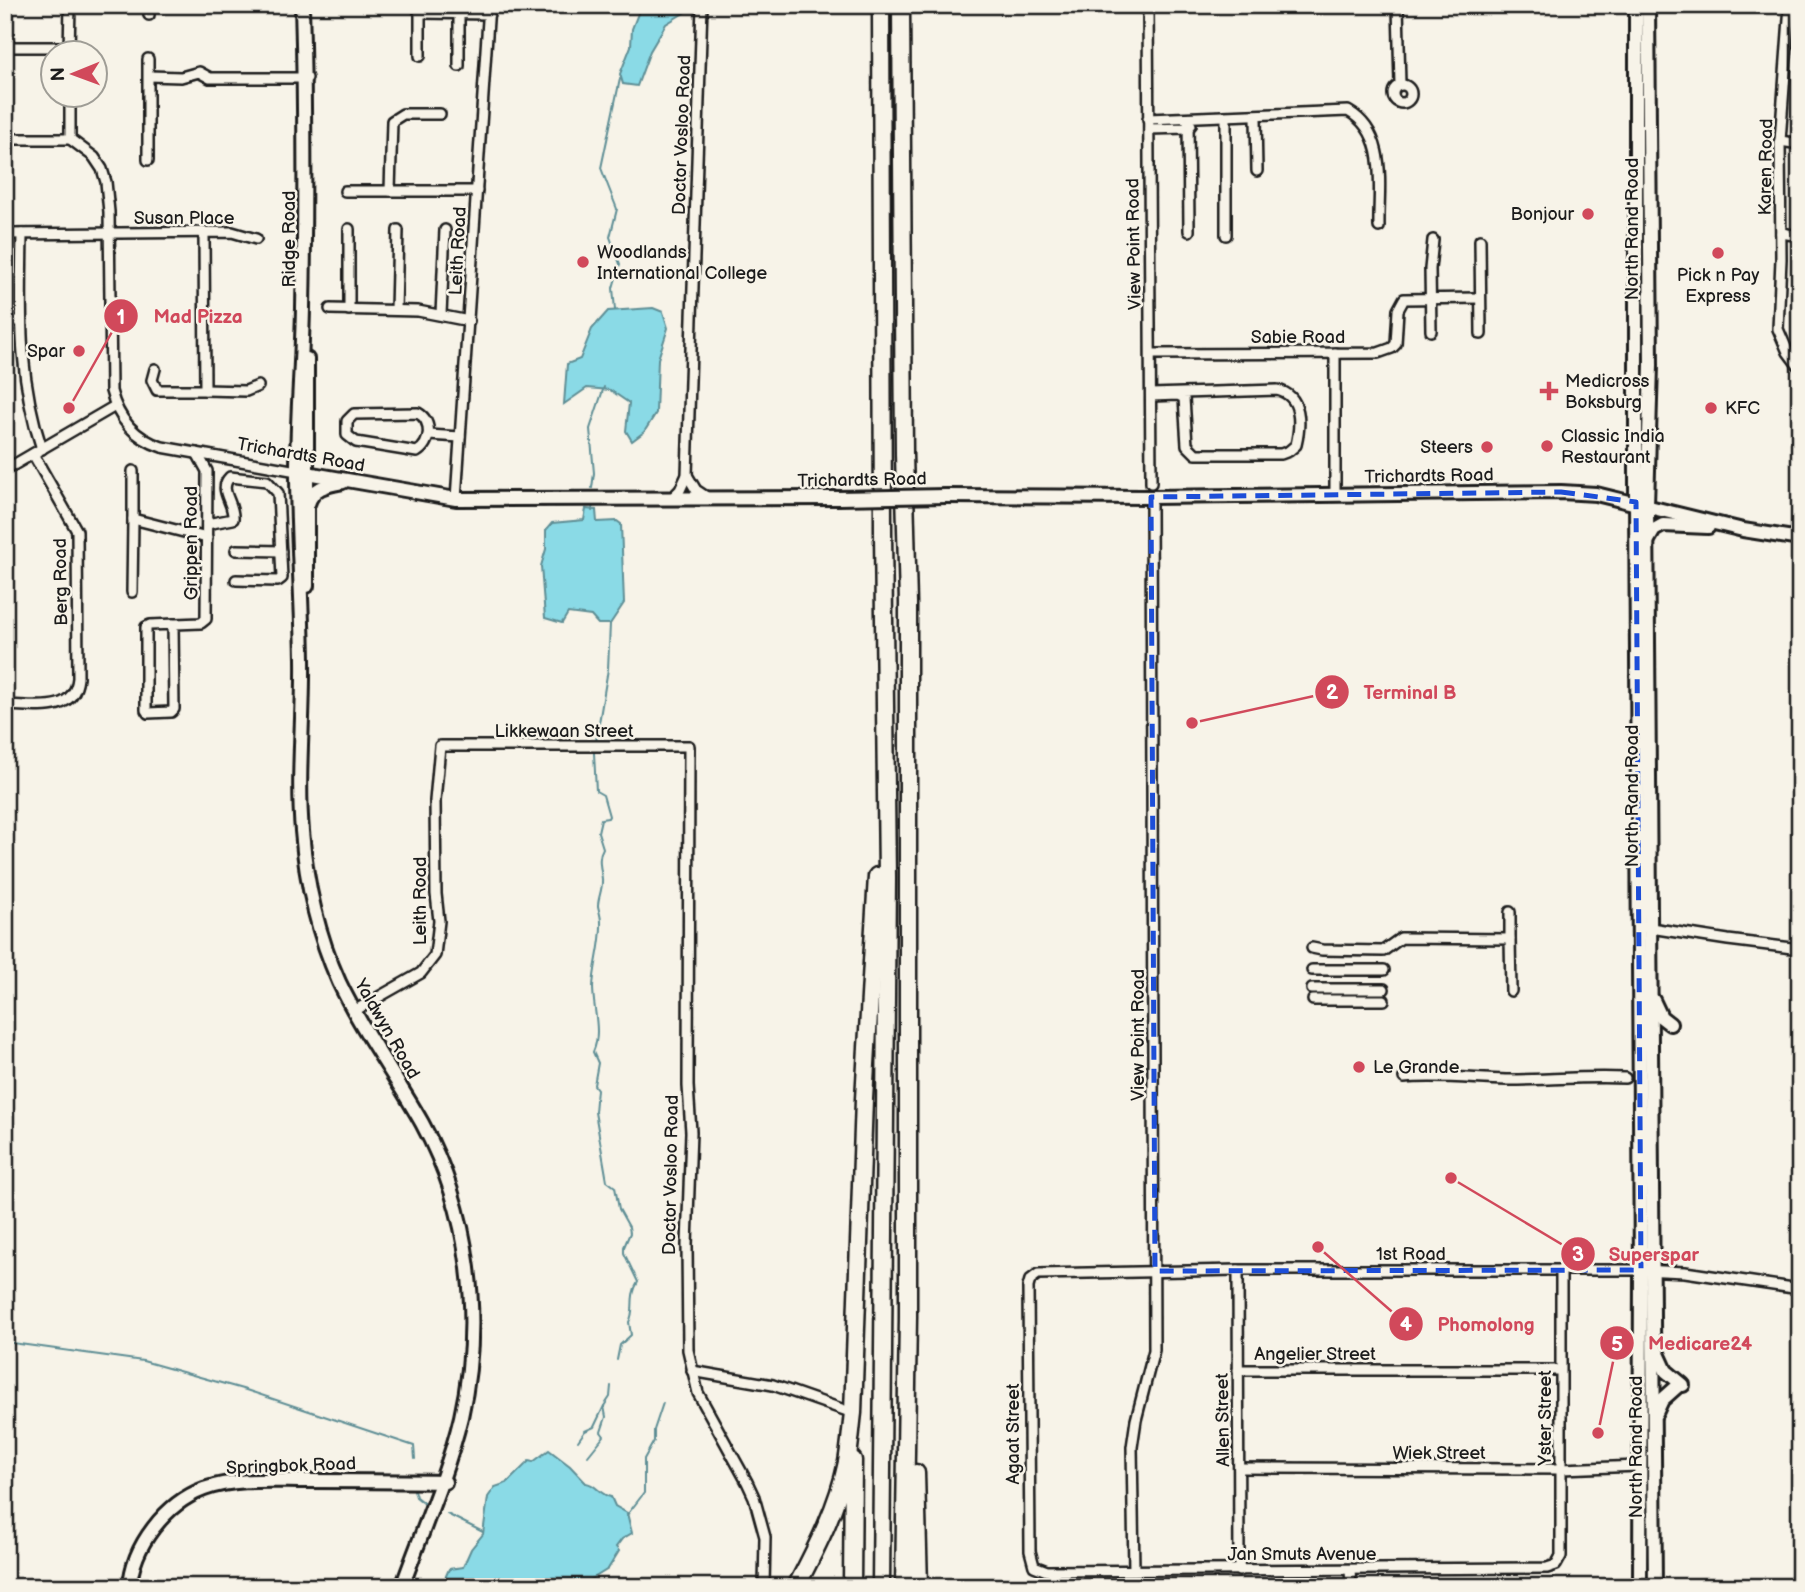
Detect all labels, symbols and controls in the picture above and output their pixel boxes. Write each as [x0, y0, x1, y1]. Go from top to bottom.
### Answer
north arrow [38, 38, 108, 108]
street label: Doctor Vosloo Road [669, 55, 695, 215]
text: N [47, 67, 70, 82]
street label: Karen Road [1755, 118, 1777, 216]
street label: North Rand Road [1622, 158, 1643, 300]
street label: View Point Road [1122, 178, 1146, 310]
street label: Ridge Road [279, 191, 300, 287]
place label: Bonjour [1510, 204, 1574, 225]
street label: Leith Road [445, 206, 471, 296]
marker: Bonjour [1580, 206, 1596, 222]
street label: Susan Place [134, 208, 235, 229]
place label: Woodlands International College [597, 242, 767, 284]
marker: Pick n Pay Express [1710, 245, 1726, 261]
marker: Woodlands International College [575, 254, 591, 270]
place label: Pick n Pay Express [1677, 265, 1760, 307]
callout: Mad Pizza [104, 296, 256, 336]
text: 1 [117, 305, 125, 330]
text: Mad Pizza [153, 306, 243, 329]
street label: Sabie Road [1251, 327, 1345, 348]
place label: Spar [27, 341, 65, 362]
marker: Spar [71, 343, 87, 359]
place label: Medicross Boksburg [1565, 371, 1650, 413]
marker: Medicross Boksburg [1539, 381, 1559, 401]
place label: KFC [1725, 398, 1760, 419]
marker: KFC [1703, 400, 1719, 416]
place label: Classic India Restaurant [1561, 426, 1665, 468]
street label: Trichardts Road [235, 433, 367, 477]
place label: Steers [1420, 437, 1473, 458]
marker: Classic India Restaurant [1539, 438, 1555, 454]
marker: Steers [1479, 439, 1495, 455]
street label: Trichardts Road [1364, 464, 1494, 488]
street label: Trichardts Road [797, 468, 927, 492]
street label: Grippen Road [181, 486, 202, 600]
street label: Berg Road [50, 538, 72, 626]
callout: Terminal B [1314, 672, 1470, 712]
text: 2 [1326, 680, 1339, 705]
text: Terminal B [1364, 682, 1456, 705]
street label: Likkewaan Street [495, 721, 634, 742]
street label: North Rand Road [1622, 725, 1643, 867]
street label: Leith Road [410, 857, 431, 945]
street label: View Point Road [1128, 969, 1149, 1101]
street label: Yaldwyn Road [349, 974, 424, 1083]
place label: Le Grande [1373, 1057, 1460, 1078]
marker: Le Grande [1351, 1059, 1367, 1075]
street label: Doctor Vosloo Road [659, 1095, 683, 1255]
callout: Superspar [1560, 1234, 1714, 1274]
text: 3 [1572, 1242, 1584, 1267]
street label: 1st Road [1376, 1244, 1446, 1265]
text: Superspar [1609, 1244, 1700, 1267]
callout: Phomolong [1389, 1304, 1549, 1344]
text: 4 [1400, 1312, 1413, 1337]
text: Phomolong [1437, 1314, 1535, 1337]
callout: Medicare24 [1599, 1323, 1766, 1363]
text: 5 [1611, 1332, 1623, 1357]
text: Medicare24 [1648, 1333, 1752, 1356]
street label: Angelier Street [1254, 1344, 1376, 1365]
street label: Yster Street [1535, 1370, 1556, 1467]
street label: Allen Street [1212, 1373, 1234, 1467]
street label: North Rand Road [1626, 1376, 1647, 1518]
street label: Agaat Street [1003, 1383, 1024, 1484]
street label: Wiek Street [1392, 1443, 1486, 1464]
street label: Springbok Road [226, 1453, 356, 1479]
street label: Jan Smuts Avenue [1227, 1544, 1377, 1565]

